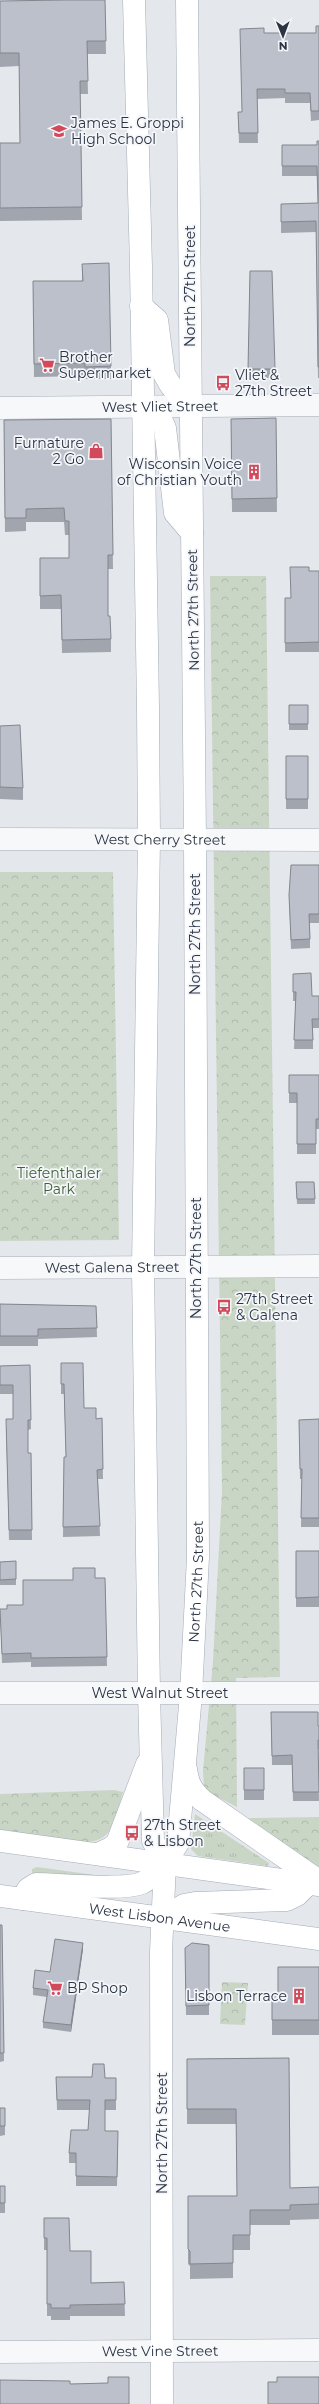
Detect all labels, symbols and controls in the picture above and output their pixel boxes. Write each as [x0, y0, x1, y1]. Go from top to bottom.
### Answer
north arrow [263, 16, 303, 56]
text: N [279, 39, 288, 53]
place label: James E. Groppi High School [70, 114, 184, 148]
school or university icon: James E. Groppi High School [50, 122, 68, 140]
street label: North 27th Street [181, 225, 199, 347]
place label: Brother Supermarket [59, 348, 152, 382]
supermarket icon: Brother Supermarket [38, 356, 56, 374]
place label: Vliet & 27th Street [235, 366, 312, 400]
bus stop icon: Vliet & 27th Street [214, 374, 232, 392]
street label: West Vliet Street [102, 397, 219, 416]
place label: Furnature 2 Go [14, 434, 84, 468]
shop icon: Furnature 2 Go [87, 442, 105, 460]
place label: Wisconsin Voice of Christian Youth [117, 455, 242, 489]
building icon: Wisconsin Voice of Christian Youth [245, 463, 263, 481]
street label: North 27th Street [183, 549, 203, 671]
street label: West Cherry Street [94, 830, 226, 849]
street label: North 27th Street [186, 873, 204, 995]
park label: Tiefenthaler Park [17, 1164, 101, 1198]
street label: North 27th Street [187, 1197, 205, 1319]
street label: West Galena Street [45, 1258, 180, 1277]
place label: 27th Street & Galena [236, 1290, 313, 1324]
bus stop icon: 27th Street & Galena [215, 1298, 233, 1316]
street label: North 27th Street [185, 1520, 207, 1643]
street label: West Walnut Street [92, 1684, 229, 1702]
place label: 27th Street & Lisbon [144, 1816, 221, 1850]
bus stop icon: 27th Street & Lisbon [123, 1824, 141, 1842]
street label: West Lisbon Avenue [88, 1899, 231, 1936]
supermarket icon: BP Shop [46, 1979, 64, 1997]
place label: BP Shop [67, 1979, 128, 1997]
place label: Lisbon Terrace [186, 1987, 287, 2005]
building icon: Lisbon Terrace [290, 1987, 308, 2005]
street label: North 27th Street [153, 2072, 171, 2194]
street label: West Vine Street [102, 2342, 219, 2360]

